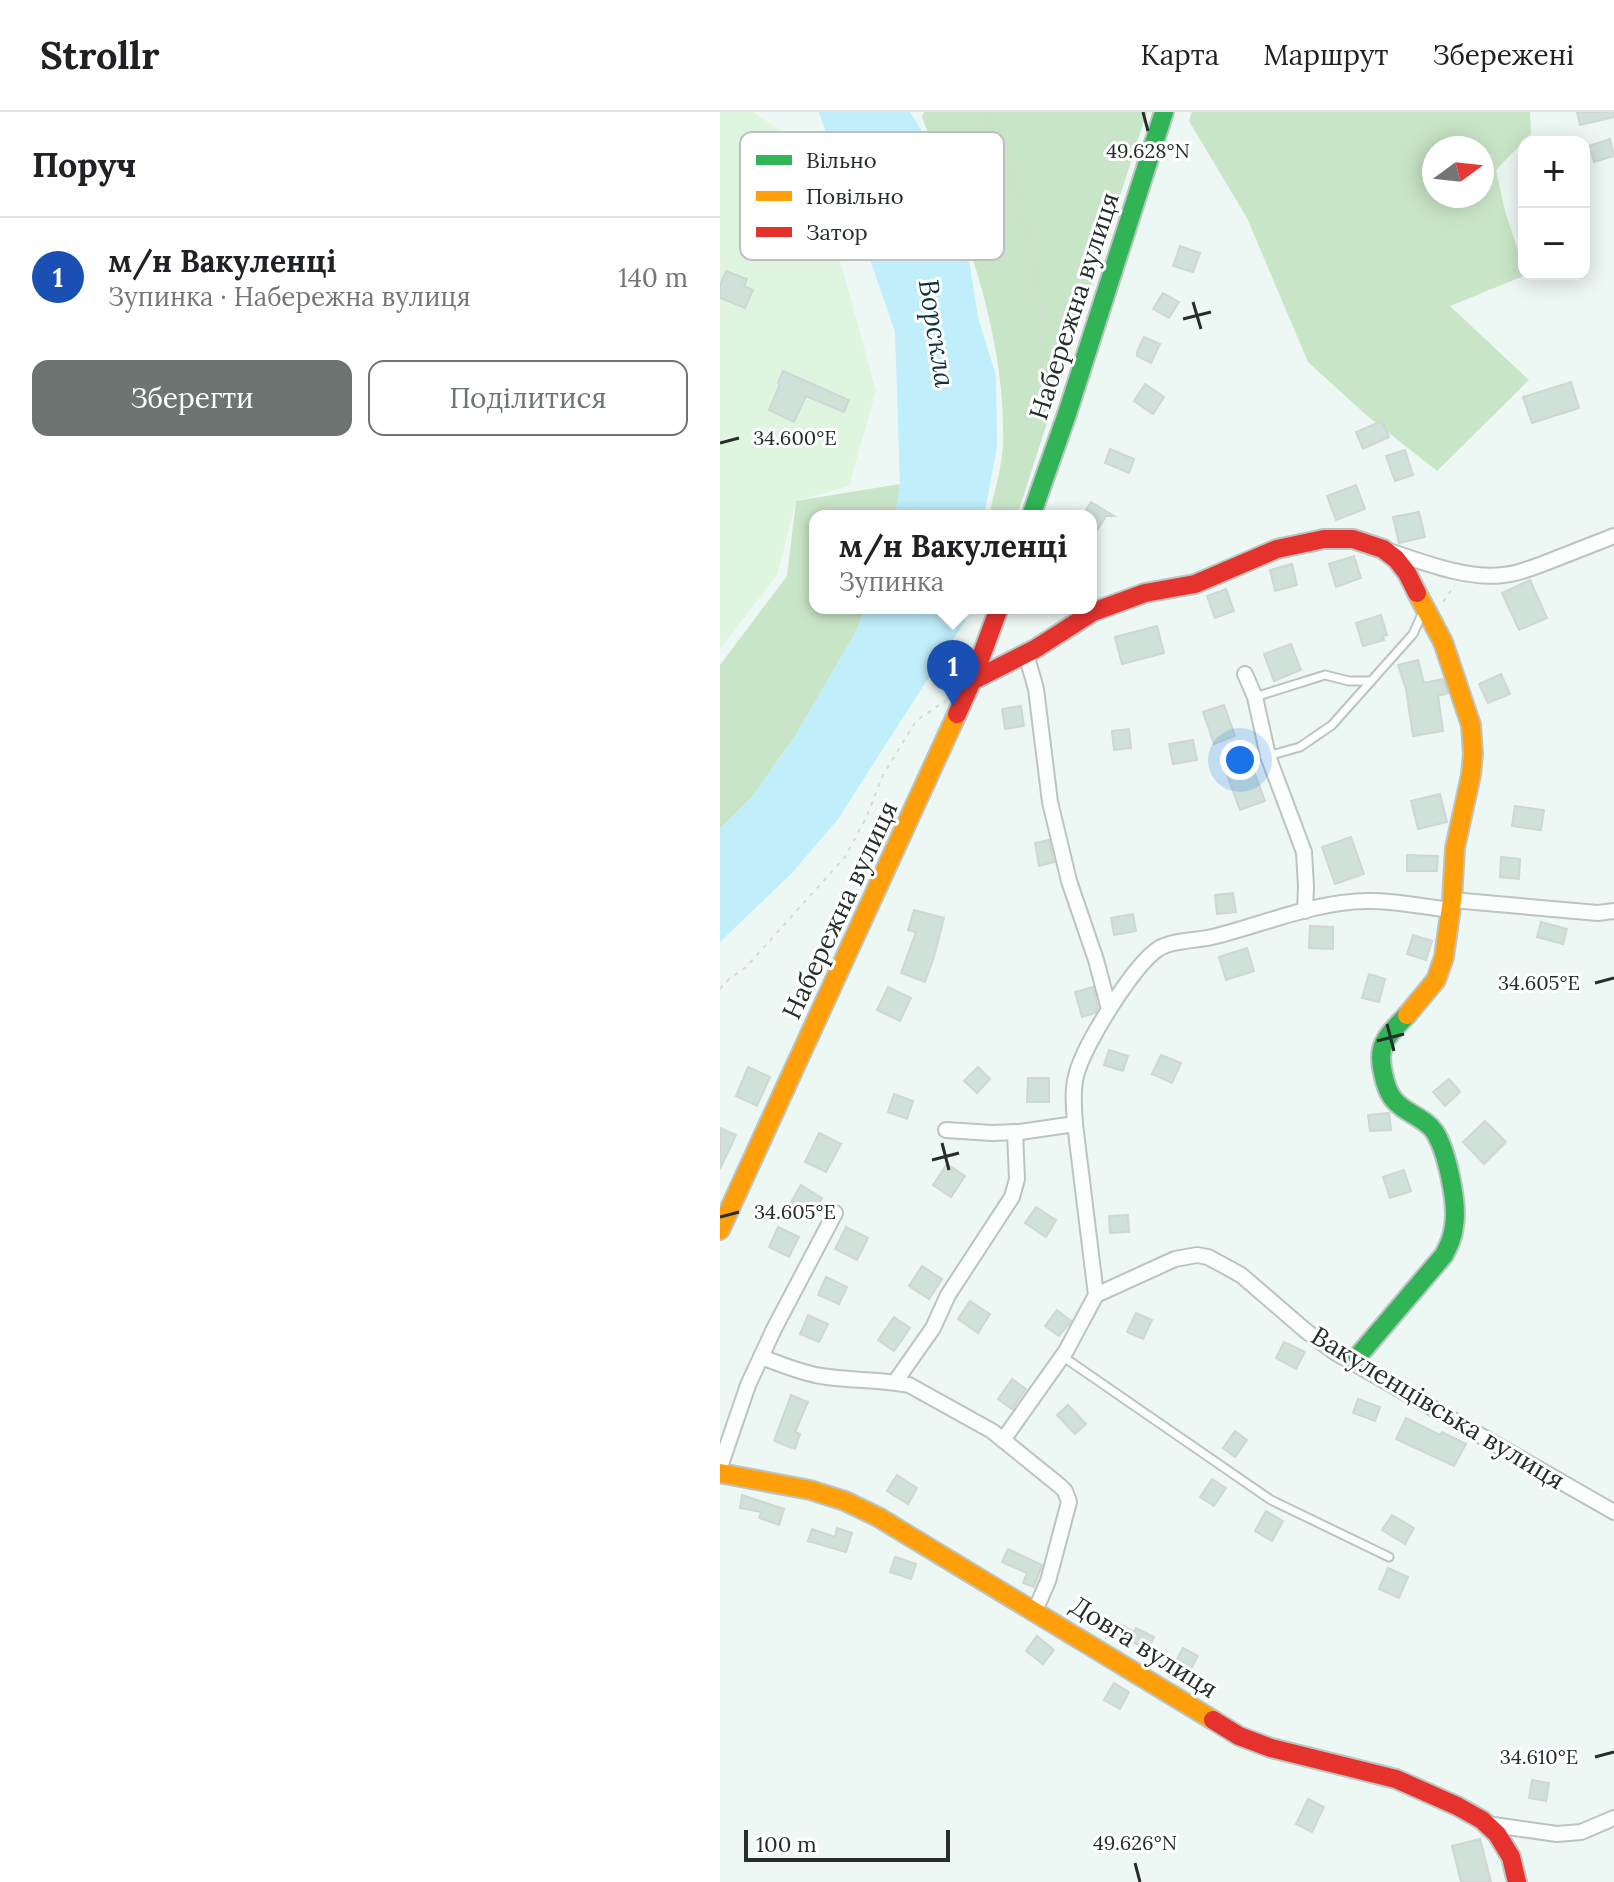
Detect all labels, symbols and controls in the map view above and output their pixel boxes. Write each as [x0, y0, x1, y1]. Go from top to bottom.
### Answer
text: Strollr [40, 31, 159, 79]
text: Карта [1141, 37, 1219, 73]
text: Маршрут [1263, 37, 1388, 73]
text: Збережені [1432, 37, 1574, 73]
legend [740, 132, 1004, 260]
north arrow [1422, 136, 1494, 208]
map controls [1518, 136, 1590, 280]
button: + [1518, 136, 1590, 208]
text: 49.628°N [1106, 138, 1190, 163]
text: Поруч [32, 143, 137, 186]
text: Вільно [806, 146, 877, 174]
text: Повільно [806, 182, 904, 210]
street label: Набережна вулиця [1021, 188, 1126, 424]
button: − [1518, 208, 1590, 280]
text: Затор [806, 218, 868, 246]
text: м/н Вакуленці [108, 242, 336, 280]
text: 1 [53, 261, 63, 294]
text: 140 m [618, 261, 688, 294]
water label: Ворскла [911, 276, 963, 390]
text: Зупинка · Набережна вулиця [108, 280, 471, 313]
button: Зберегти [32, 360, 352, 436]
button: Поділитися [368, 360, 688, 436]
text: 34.600°E [753, 425, 837, 450]
popup [809, 510, 1097, 614]
text: м/н Вакуленці [839, 527, 1067, 565]
text: Зупинка [839, 565, 944, 598]
pin: 1 [927, 640, 979, 706]
your location [1220, 740, 1260, 780]
street label: Набережна вулиця [775, 795, 905, 1024]
text: 34.605°E [1498, 970, 1580, 995]
text: 34.605°E [754, 1199, 836, 1224]
street label: Вакуленцівська вулиця [1305, 1319, 1571, 1496]
street label: Довга вулиця [1065, 1588, 1224, 1705]
text: 34.610°E [1500, 1744, 1578, 1769]
scale bar [744, 1826, 950, 1862]
text: 100 m [756, 1830, 817, 1858]
text: 49.626°N [1093, 1830, 1177, 1855]

